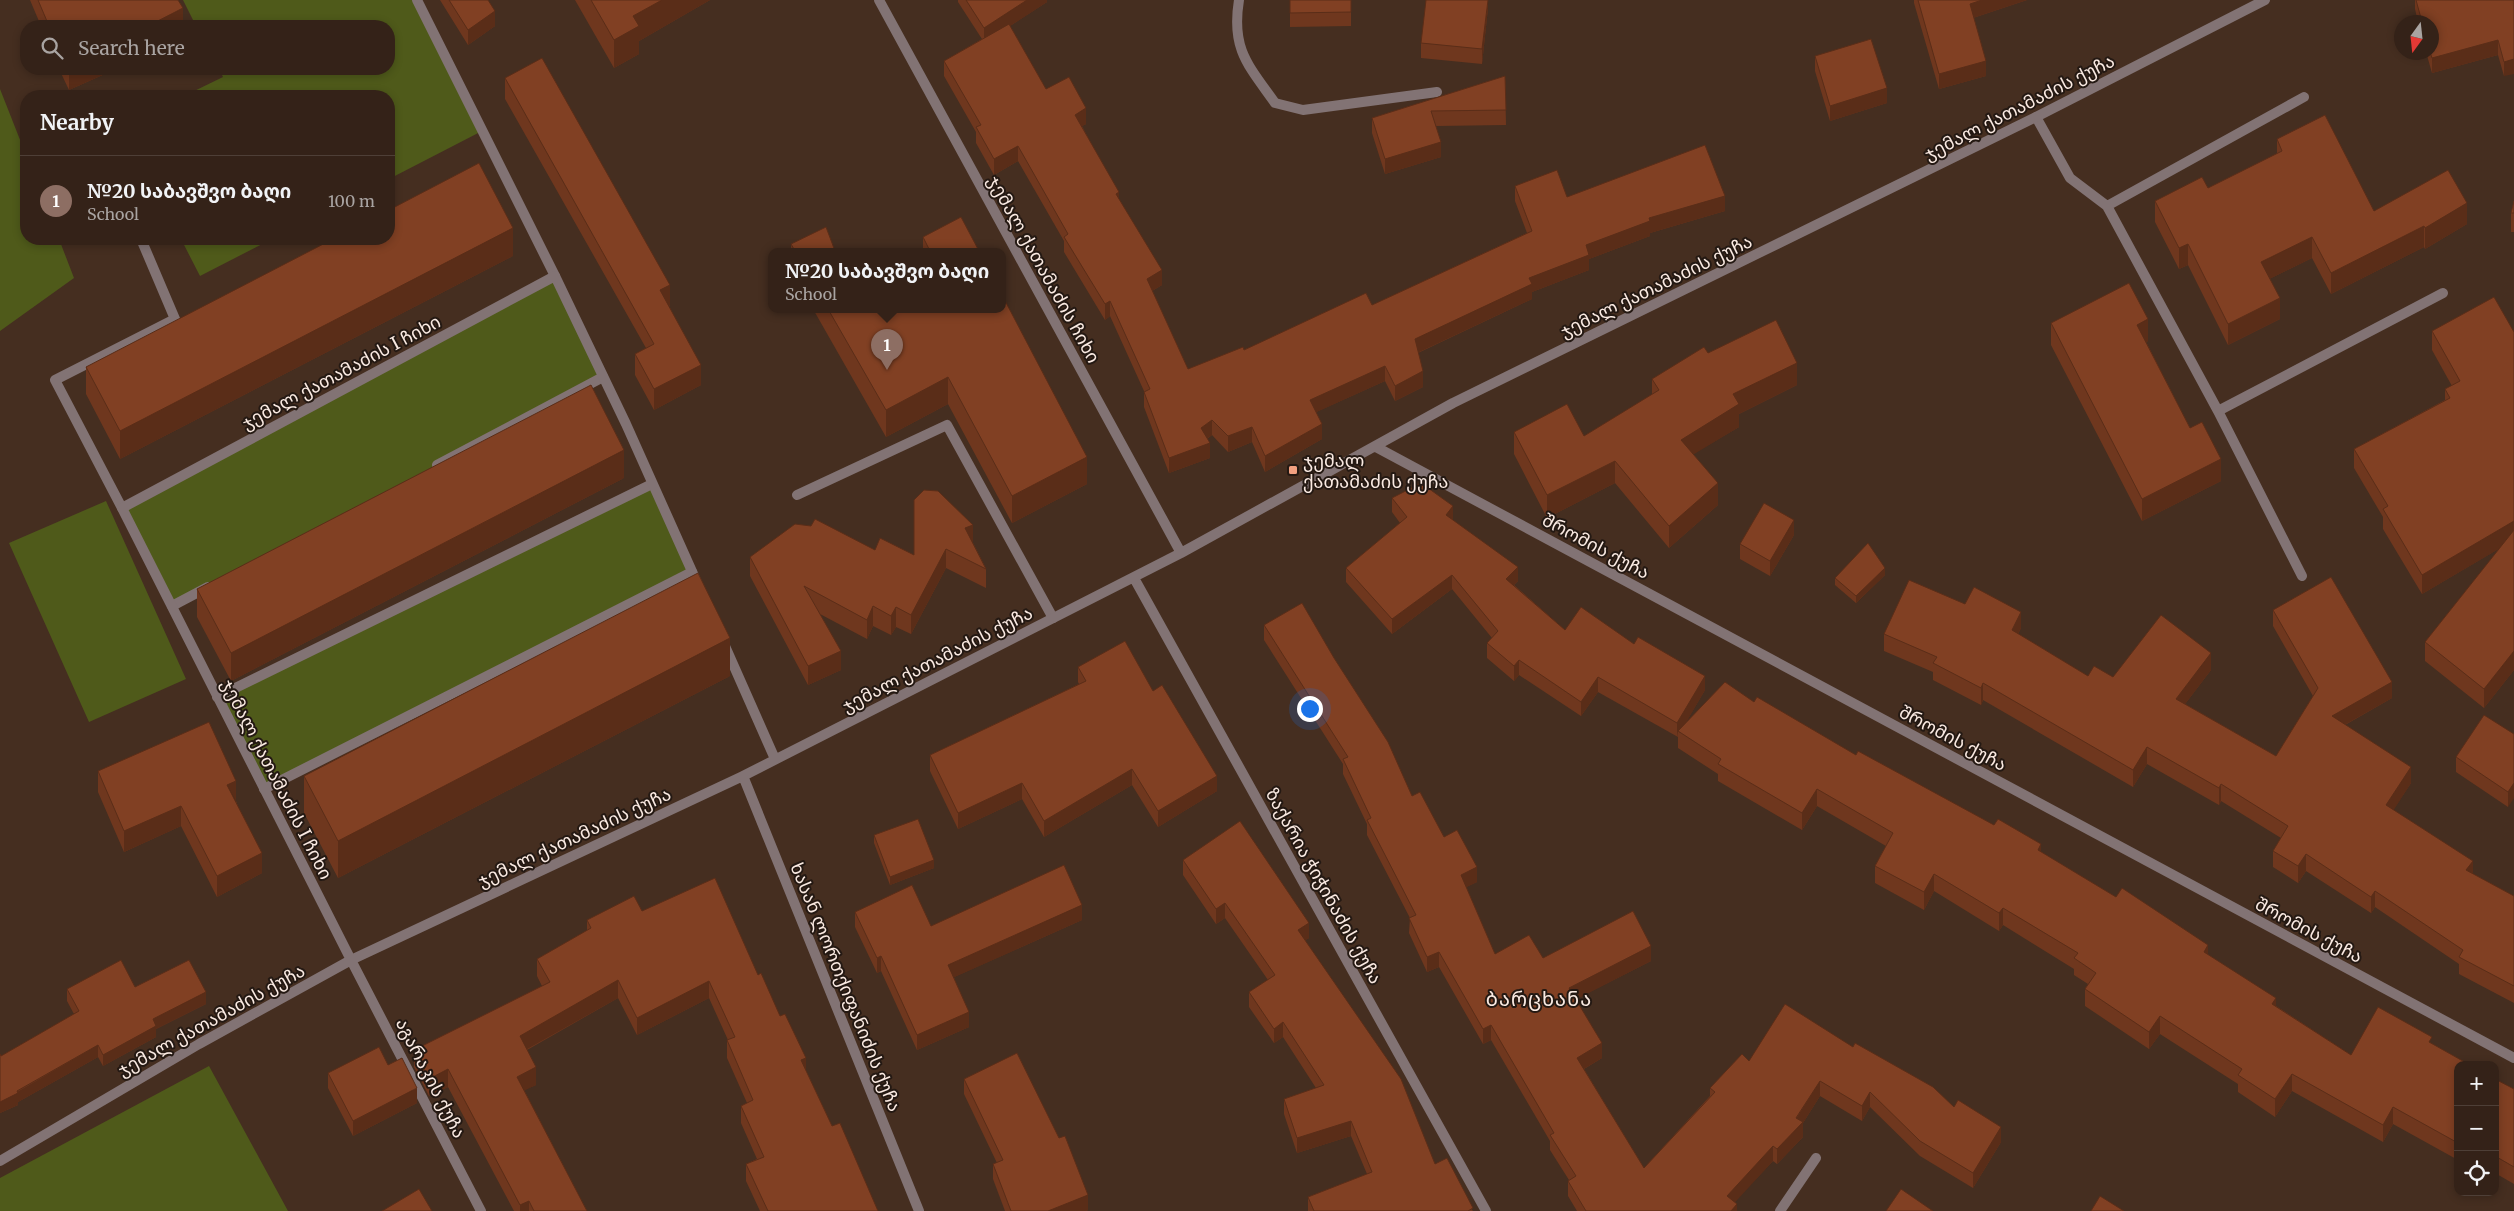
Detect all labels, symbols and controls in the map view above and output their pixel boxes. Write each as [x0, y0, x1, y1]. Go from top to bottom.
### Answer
north arrow [2394, 15, 2439, 60]
search box [20, 20, 395, 75]
icon: search [38, 34, 66, 62]
text: Search here [78, 36, 185, 60]
street label: ჯემალ ქათამაძის ქუჩა [1920, 49, 2118, 165]
text: Nearby [40, 109, 114, 136]
street label: ჯემალ ქათამაძის ჩიხი [983, 171, 1105, 367]
text: №20 საბავშვო ბაღი [87, 179, 291, 203]
text: 1 [52, 191, 60, 211]
text: 100 m [328, 191, 375, 211]
text: School [87, 204, 139, 224]
street label: ჯემალ ქათამაძის ქუჩა [1556, 229, 1756, 343]
popup [768, 248, 1006, 313]
text: №20 საბავშვო ბაღი [785, 259, 989, 283]
text: School [785, 284, 837, 304]
street label: ჯემალ ქათამაძის I ჩიხი [237, 310, 445, 434]
pin: 1 [871, 329, 903, 370]
place label: ჯემალ ქათამაძის ქუჩა [1303, 449, 1448, 493]
marker: ჯემალ ქათამაძის ქუჩა [1287, 464, 1299, 476]
street label: შრომის ქუჩა [1538, 508, 1654, 584]
street label: ჯემალ ქათამაძის ქუჩა [838, 601, 1036, 717]
street label: ჯემალ ქათამაძის I ჩიხი [216, 675, 338, 883]
your location [1297, 696, 1323, 722]
street label: შრომის ქუჩა [1895, 700, 2011, 776]
street label: ჯემალ ქათამაძის ქუჩა [474, 782, 674, 892]
street label: ზაქარია ჭიჭინაძის ქუჩა [1261, 784, 1387, 988]
street label: ხასან ლორთქიფანიძის ქუჩა [785, 859, 907, 1115]
street label: შრომის ქუჩა [2251, 892, 2367, 968]
street label: ჯემალ ქათამაძის ქუჩა [113, 959, 309, 1081]
district label: ბარცხანა [1486, 986, 1592, 1011]
street label: აგარაკის ქუჩა [391, 1014, 471, 1142]
map controls [2454, 1061, 2499, 1196]
button: + [2454, 1061, 2499, 1106]
button: − [2454, 1106, 2499, 1151]
button: locate [2454, 1151, 2499, 1196]

